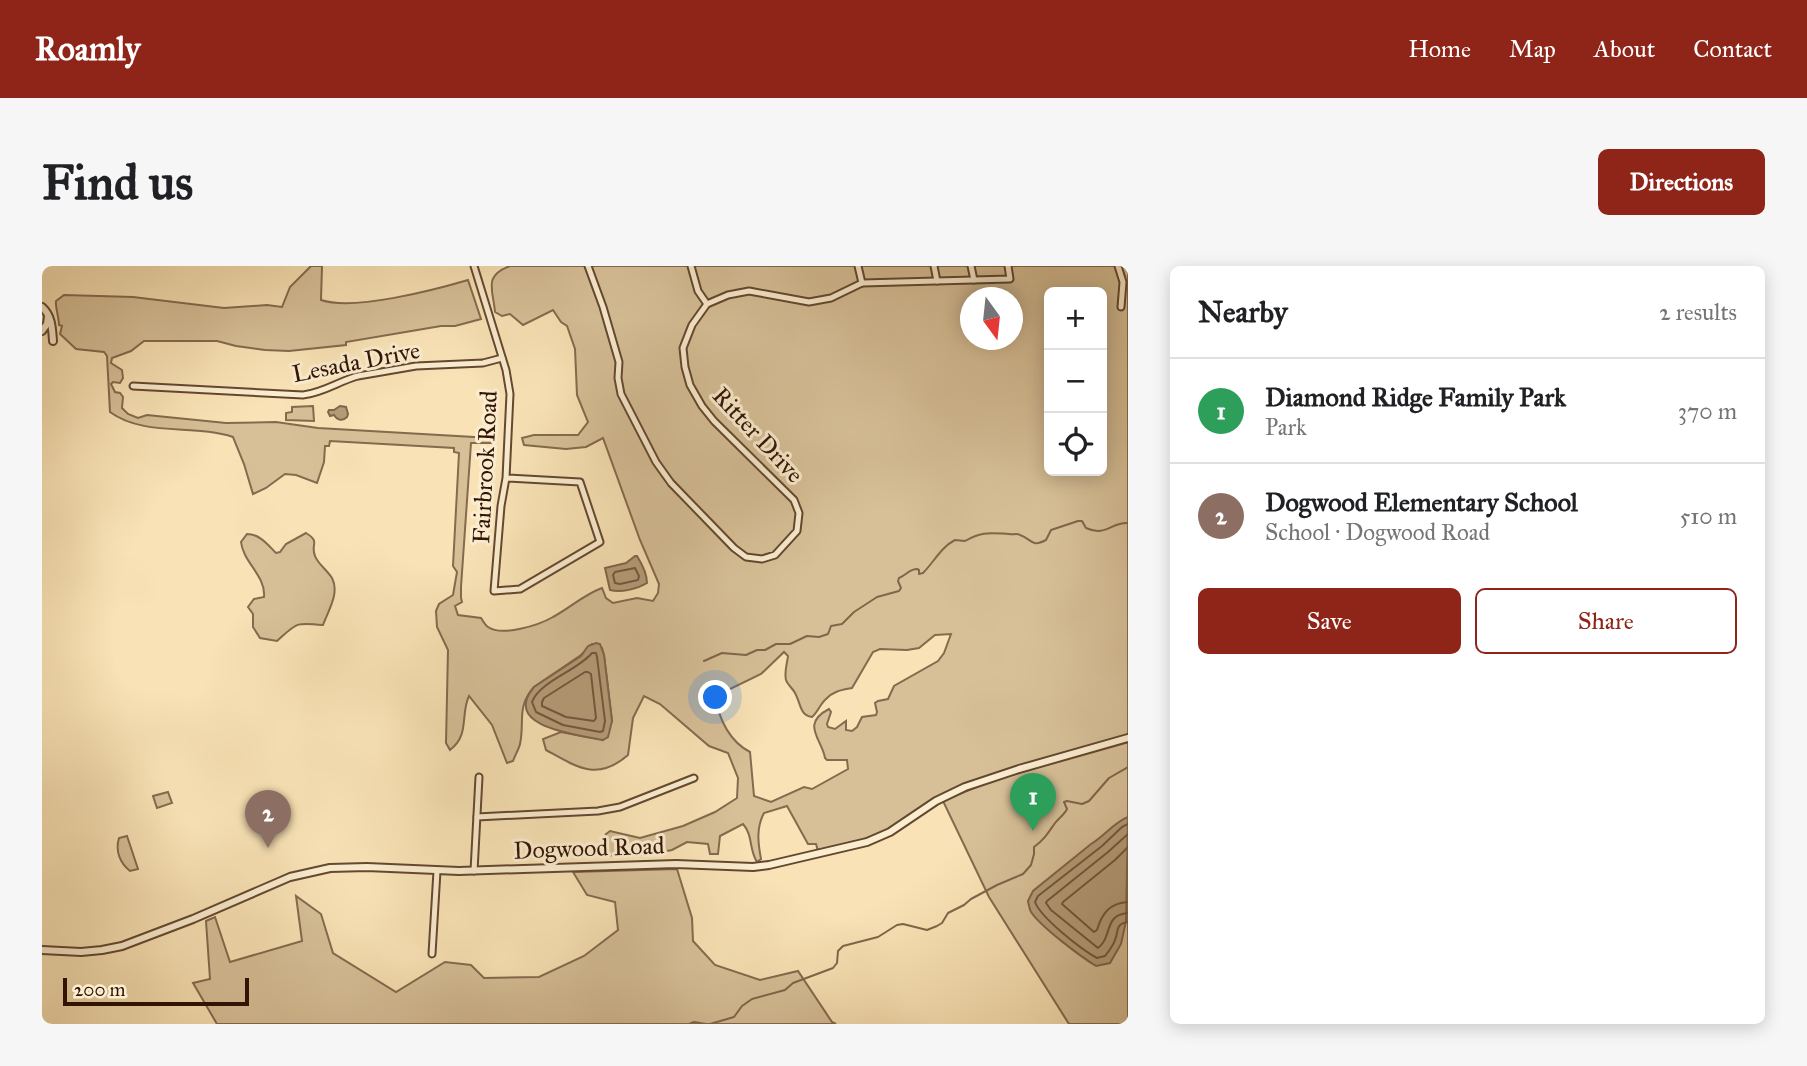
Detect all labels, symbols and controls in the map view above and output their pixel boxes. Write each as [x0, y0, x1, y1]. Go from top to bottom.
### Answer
text: Roamly [35, 29, 140, 69]
text: Home [1408, 34, 1471, 64]
text: Map [1509, 34, 1556, 64]
text: About [1594, 34, 1655, 64]
text: Contact [1693, 34, 1772, 64]
button: Directions [1598, 149, 1765, 215]
text: Find us [42, 153, 193, 212]
north arrow [960, 287, 1023, 350]
map controls [1044, 287, 1107, 476]
button: + [1044, 287, 1107, 350]
text: Nearby [1198, 294, 1288, 330]
text: 2 results [1659, 298, 1737, 326]
street label: Lesada Drive [290, 335, 422, 389]
button: − [1044, 350, 1107, 413]
street label: Ritter Drive [706, 381, 810, 489]
text: Diamond Ridge Family Park [1265, 381, 1566, 413]
street label: Fairbrook Road [466, 390, 504, 544]
text: 1 [1216, 397, 1226, 425]
text: 370 m [1678, 397, 1737, 425]
button: locate [1044, 413, 1107, 476]
text: Park [1265, 413, 1307, 441]
text: Dogwood Elementary School [1265, 486, 1578, 518]
text: 2 [1215, 502, 1227, 530]
text: 510 m [1680, 502, 1737, 530]
text: School · Dogwood Road [1265, 518, 1490, 546]
button: Save [1198, 588, 1461, 654]
button: Share [1475, 588, 1737, 654]
your location [698, 680, 732, 714]
pin: 1 [1010, 773, 1056, 831]
pin: 2 [245, 790, 291, 848]
street label: Dogwood Road [513, 830, 665, 866]
scale bar [63, 975, 248, 1007]
text: 200 m [74, 978, 126, 1001]

